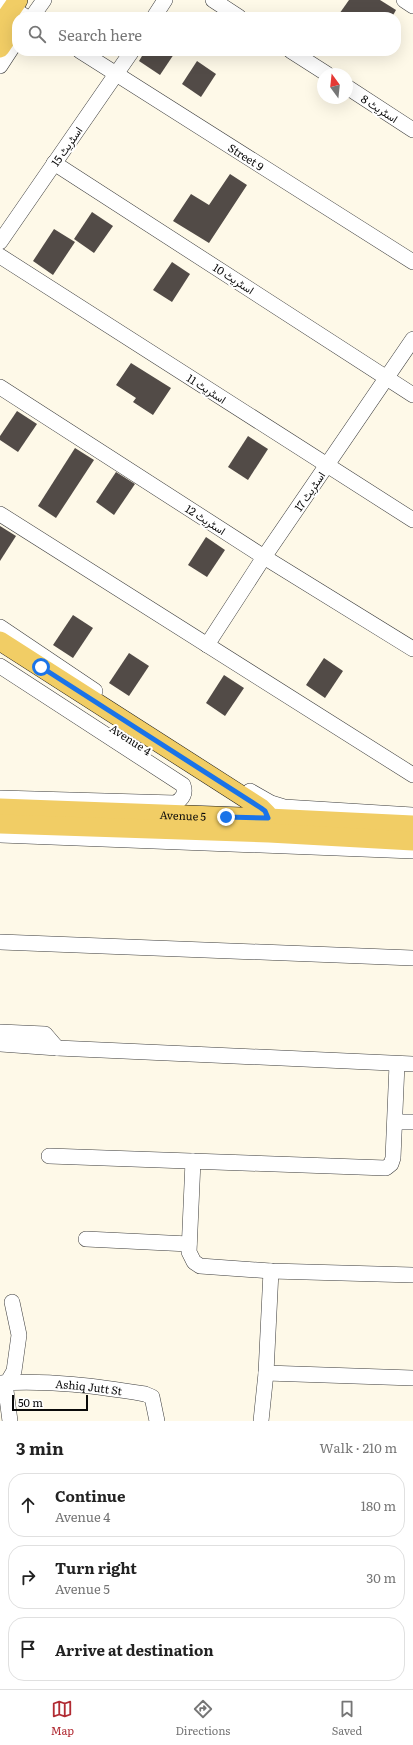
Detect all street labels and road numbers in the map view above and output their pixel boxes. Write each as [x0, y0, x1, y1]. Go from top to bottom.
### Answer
street label: اسٹریٹ 8 [358, 90, 402, 126]
street label: اسٹریٹ 15 [47, 123, 85, 169]
street label: Street 9 [225, 139, 268, 174]
street label: اسٹریٹ 10 [210, 259, 258, 297]
street label: اسٹریٹ 11 [184, 369, 230, 407]
street label: اسٹریٹ 17 [290, 468, 328, 514]
street label: اسٹریٹ 12 [183, 500, 229, 538]
street label: Avenue 4 [107, 720, 155, 758]
street label: Avenue 5 [159, 806, 207, 824]
street label: Ashiq Jutt St [55, 1375, 124, 1398]

